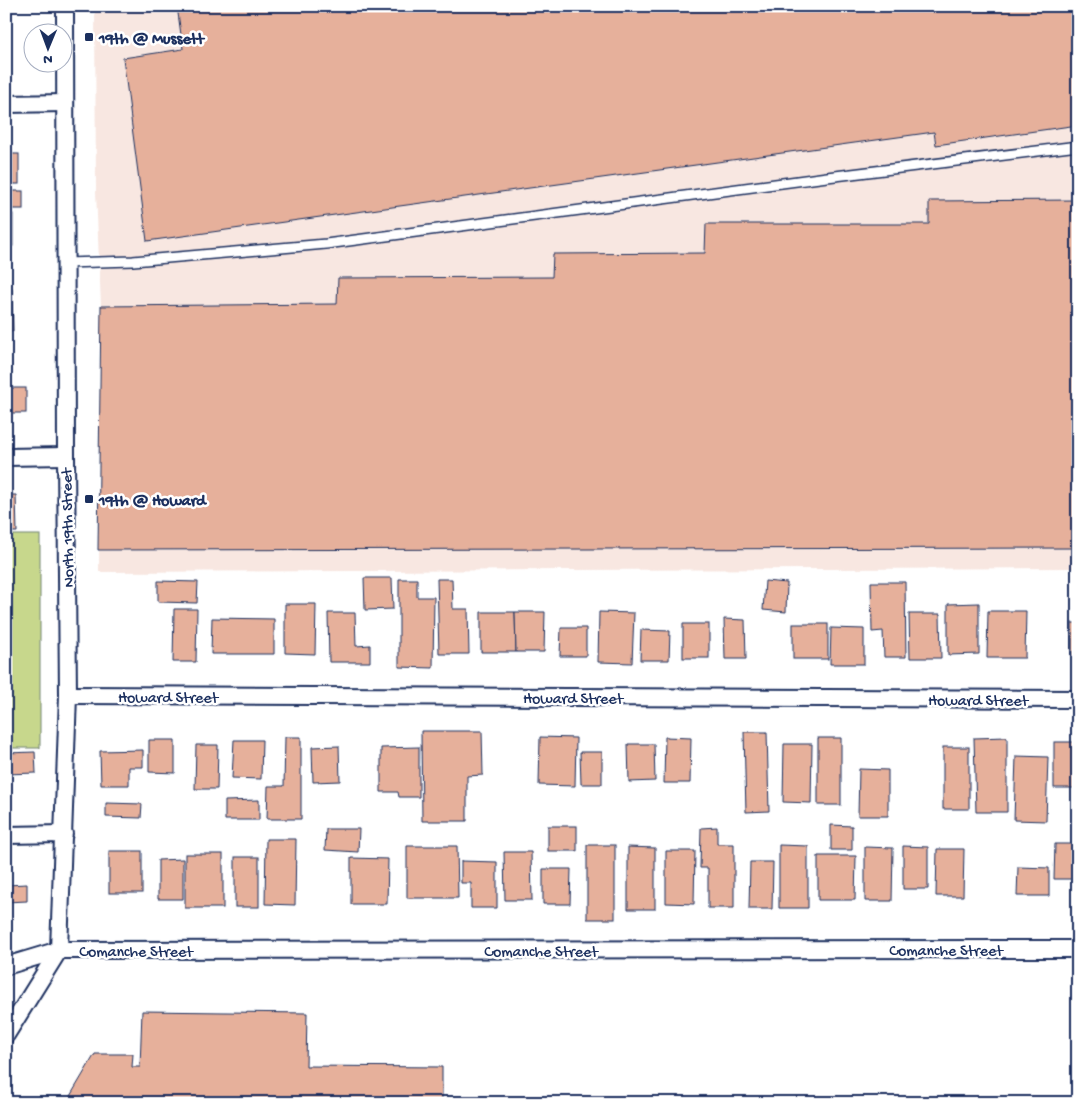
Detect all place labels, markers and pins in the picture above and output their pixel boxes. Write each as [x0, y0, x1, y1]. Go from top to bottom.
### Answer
marker: 19th @ Mussett [83, 31, 95, 43]
place label: 19th @ Mussett [98, 31, 205, 50]
marker: 19th @ Howard [83, 493, 95, 505]
place label: 19th @ Howard [98, 493, 207, 512]

